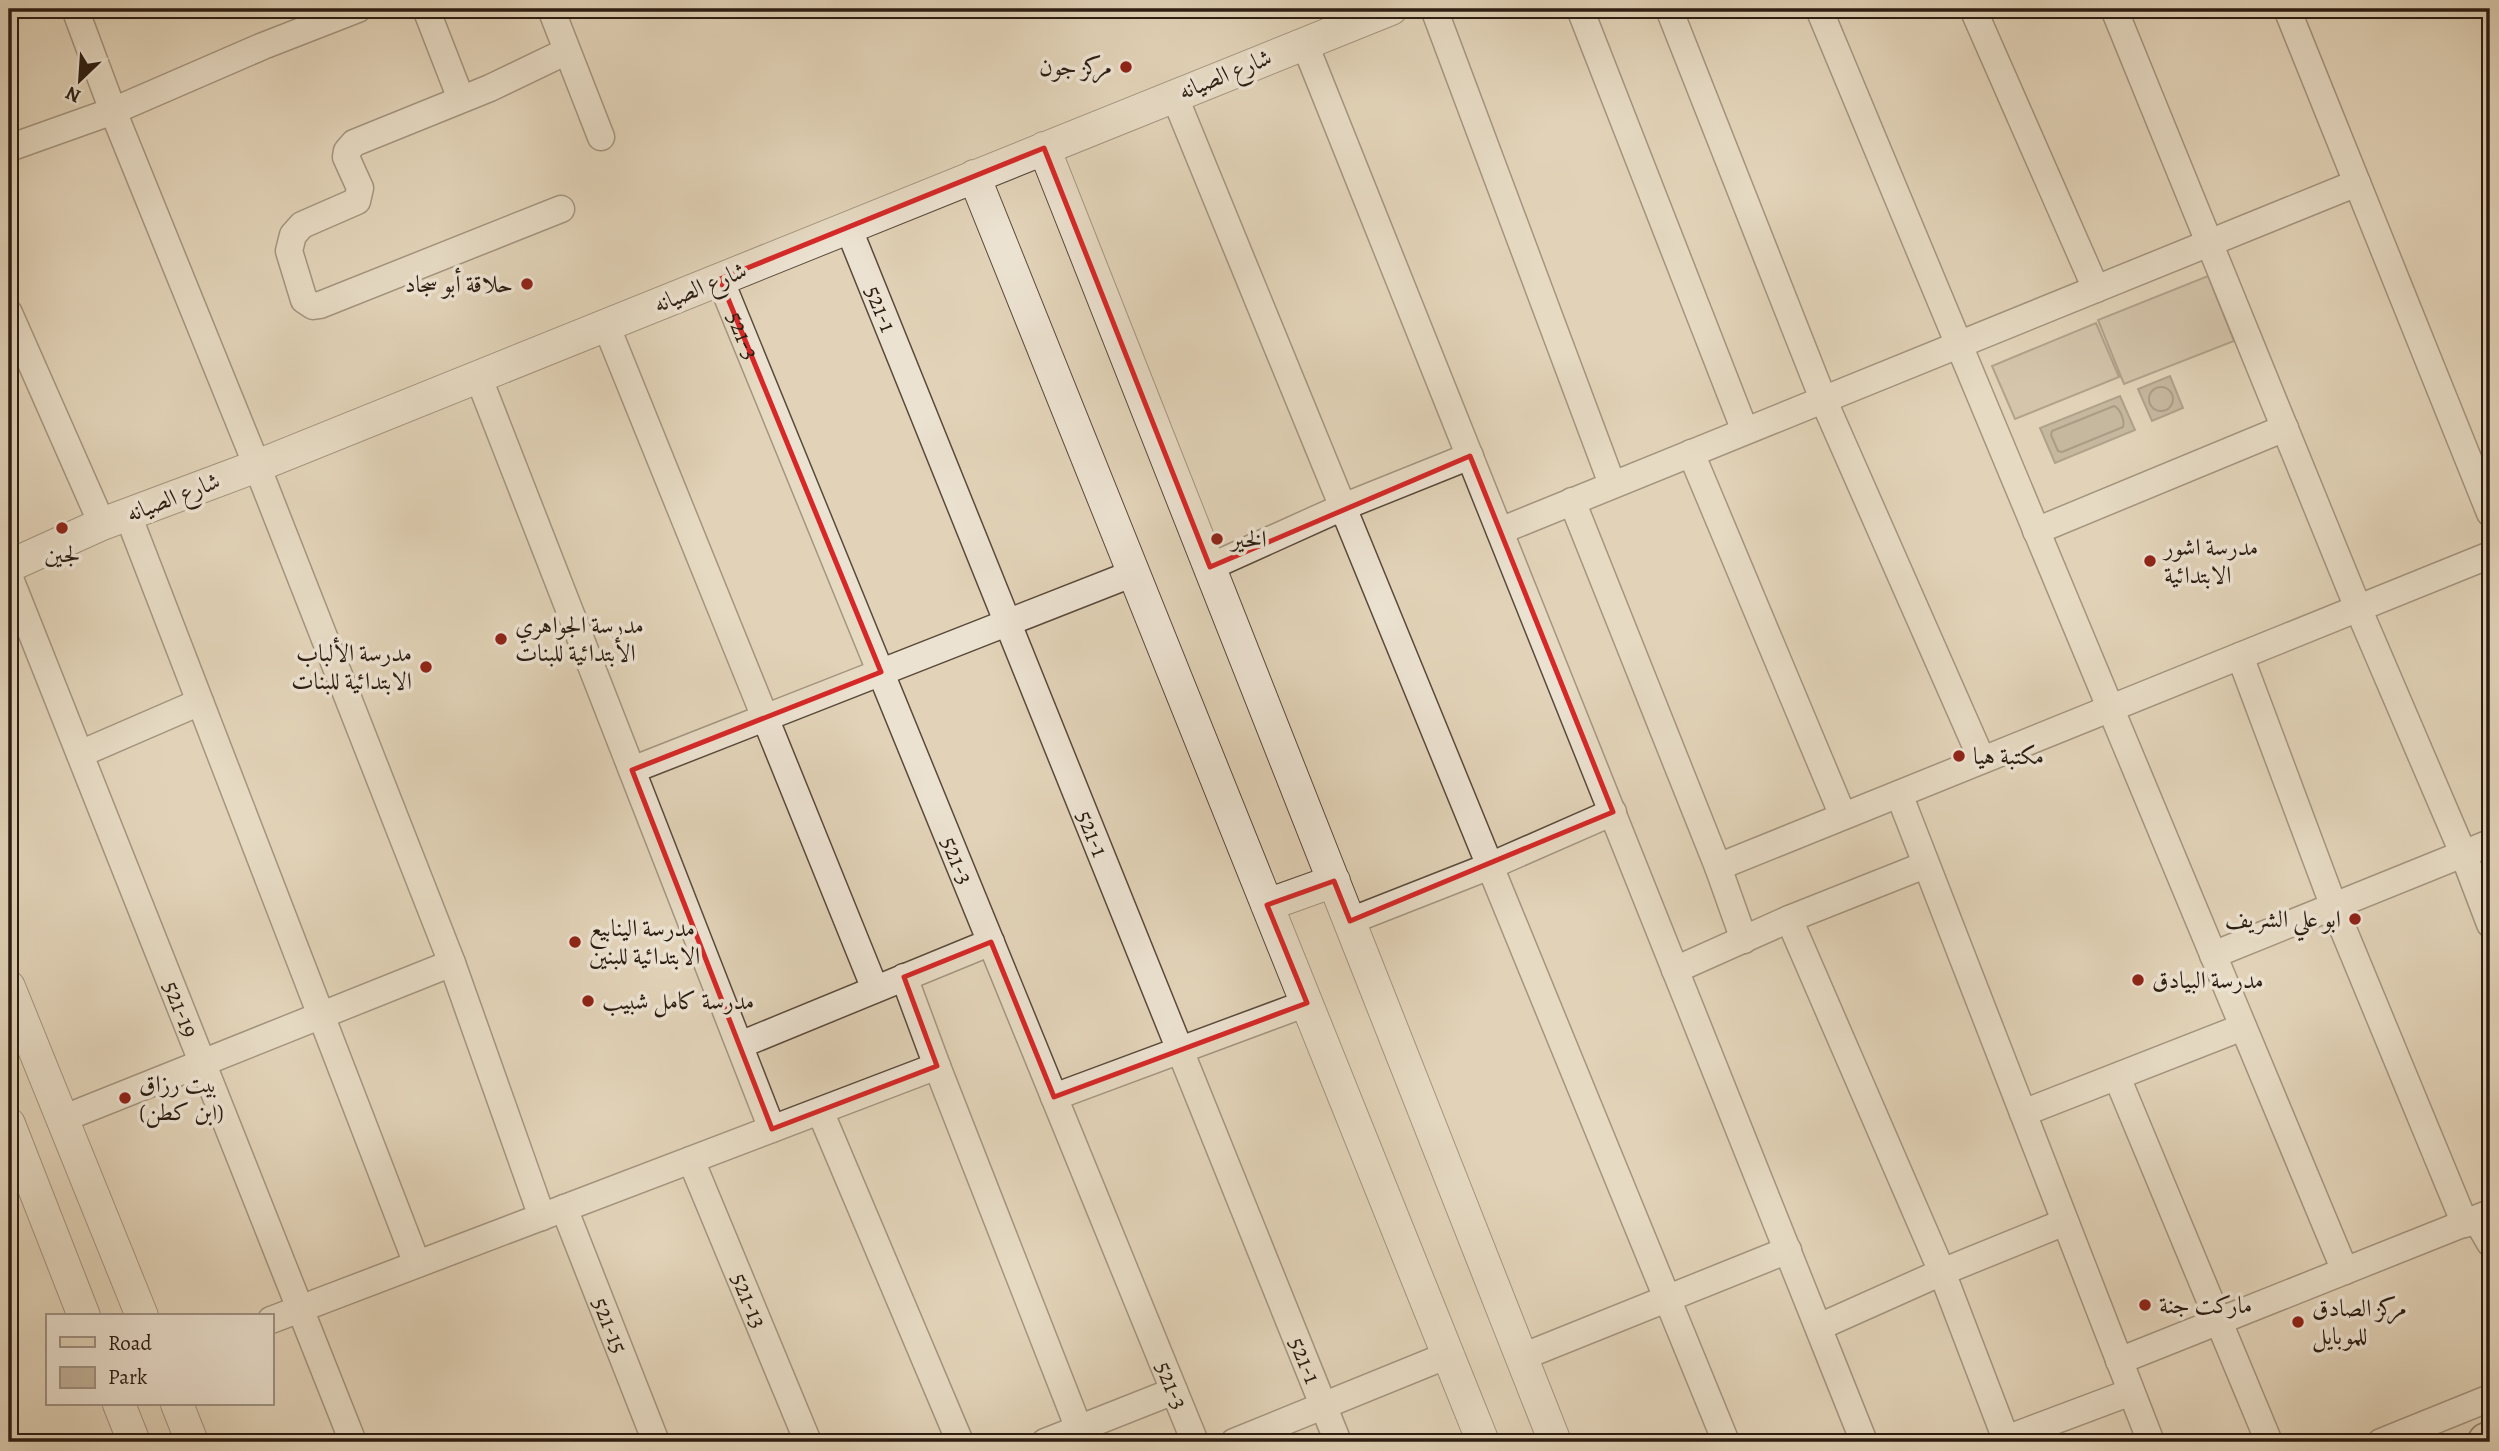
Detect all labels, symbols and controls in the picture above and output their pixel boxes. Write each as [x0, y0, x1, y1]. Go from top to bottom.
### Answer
street label: شارع الصيانه [1173, 41, 1278, 111]
north arrow [46, 46, 116, 116]
place label: مركز جون [1039, 51, 1112, 84]
marker: مركز جون [1118, 59, 1134, 75]
text: N [61, 80, 85, 109]
street label: شارع الصيانه [648, 254, 753, 324]
place label: حلاقة أبو سجاد [405, 267, 513, 300]
marker: حلاقة أبو سجاد [519, 276, 535, 292]
street label: 521-1 [857, 281, 905, 337]
street label: 521-3 [719, 307, 767, 364]
street label: شارع الصيانه [121, 464, 226, 533]
marker: لجين [54, 520, 70, 536]
place label: الخير [1228, 523, 1267, 555]
marker: الخير [1209, 531, 1225, 547]
place label: مدرسة اشور الابتدائية [2162, 531, 2258, 591]
place label: لجين [44, 538, 80, 570]
marker: مدرسة اشور الابتدائية [2142, 553, 2158, 569]
place label: مدرسة الجواهري الأبتدائية للبنات [515, 609, 644, 669]
marker: مدرسة الجواهري الأبتدائية للبنات [493, 631, 509, 647]
place label: مدرسة الألباب الابتدائية للبنات [291, 637, 412, 697]
marker: مدرسة الألباب الابتدائية للبنات [418, 659, 434, 675]
place label: مكتبة هيا [1973, 740, 2044, 772]
marker: مكتبة هيا [1951, 748, 1967, 764]
street label: 521-1 [1069, 806, 1116, 861]
street label: 521-3 [933, 832, 982, 889]
place label: ابو علي الشريف [2225, 903, 2341, 942]
marker: ابو علي الشريف [2347, 911, 2363, 927]
place label: مدرسة الينابيع الابتدائية للبنين [589, 912, 700, 972]
marker: مدرسة الينابيع الابتدائية للبنين [567, 934, 583, 950]
place label: مدرسة البيادق [2152, 964, 2264, 996]
marker: مدرسة البيادق [2130, 972, 2146, 988]
street label: 521-19 [155, 976, 207, 1042]
place label: مدرسة كامل شبيب [602, 985, 754, 1018]
marker: مدرسة كامل شبيب [580, 993, 596, 1009]
place label: بيت رزاق (ابن كطن) [139, 1068, 224, 1128]
marker: بيت رزاق (ابن كطن) [117, 1090, 133, 1106]
street label: 521-13 [723, 1268, 775, 1333]
place label: ماركت جنة [2159, 1289, 2252, 1321]
place label: مركز الصادق للموبايل [2312, 1292, 2407, 1353]
street label: 521-15 [585, 1293, 636, 1358]
marker: ماركت جنة [2137, 1297, 2153, 1313]
legend [46, 1314, 273, 1406]
marker: مركز الصادق للموبايل [2290, 1314, 2306, 1330]
text: Road [108, 1329, 152, 1357]
street label: 521-1 [1281, 1332, 1329, 1388]
street label: 521-3 [1148, 1357, 1196, 1414]
text: Park [108, 1363, 148, 1391]

